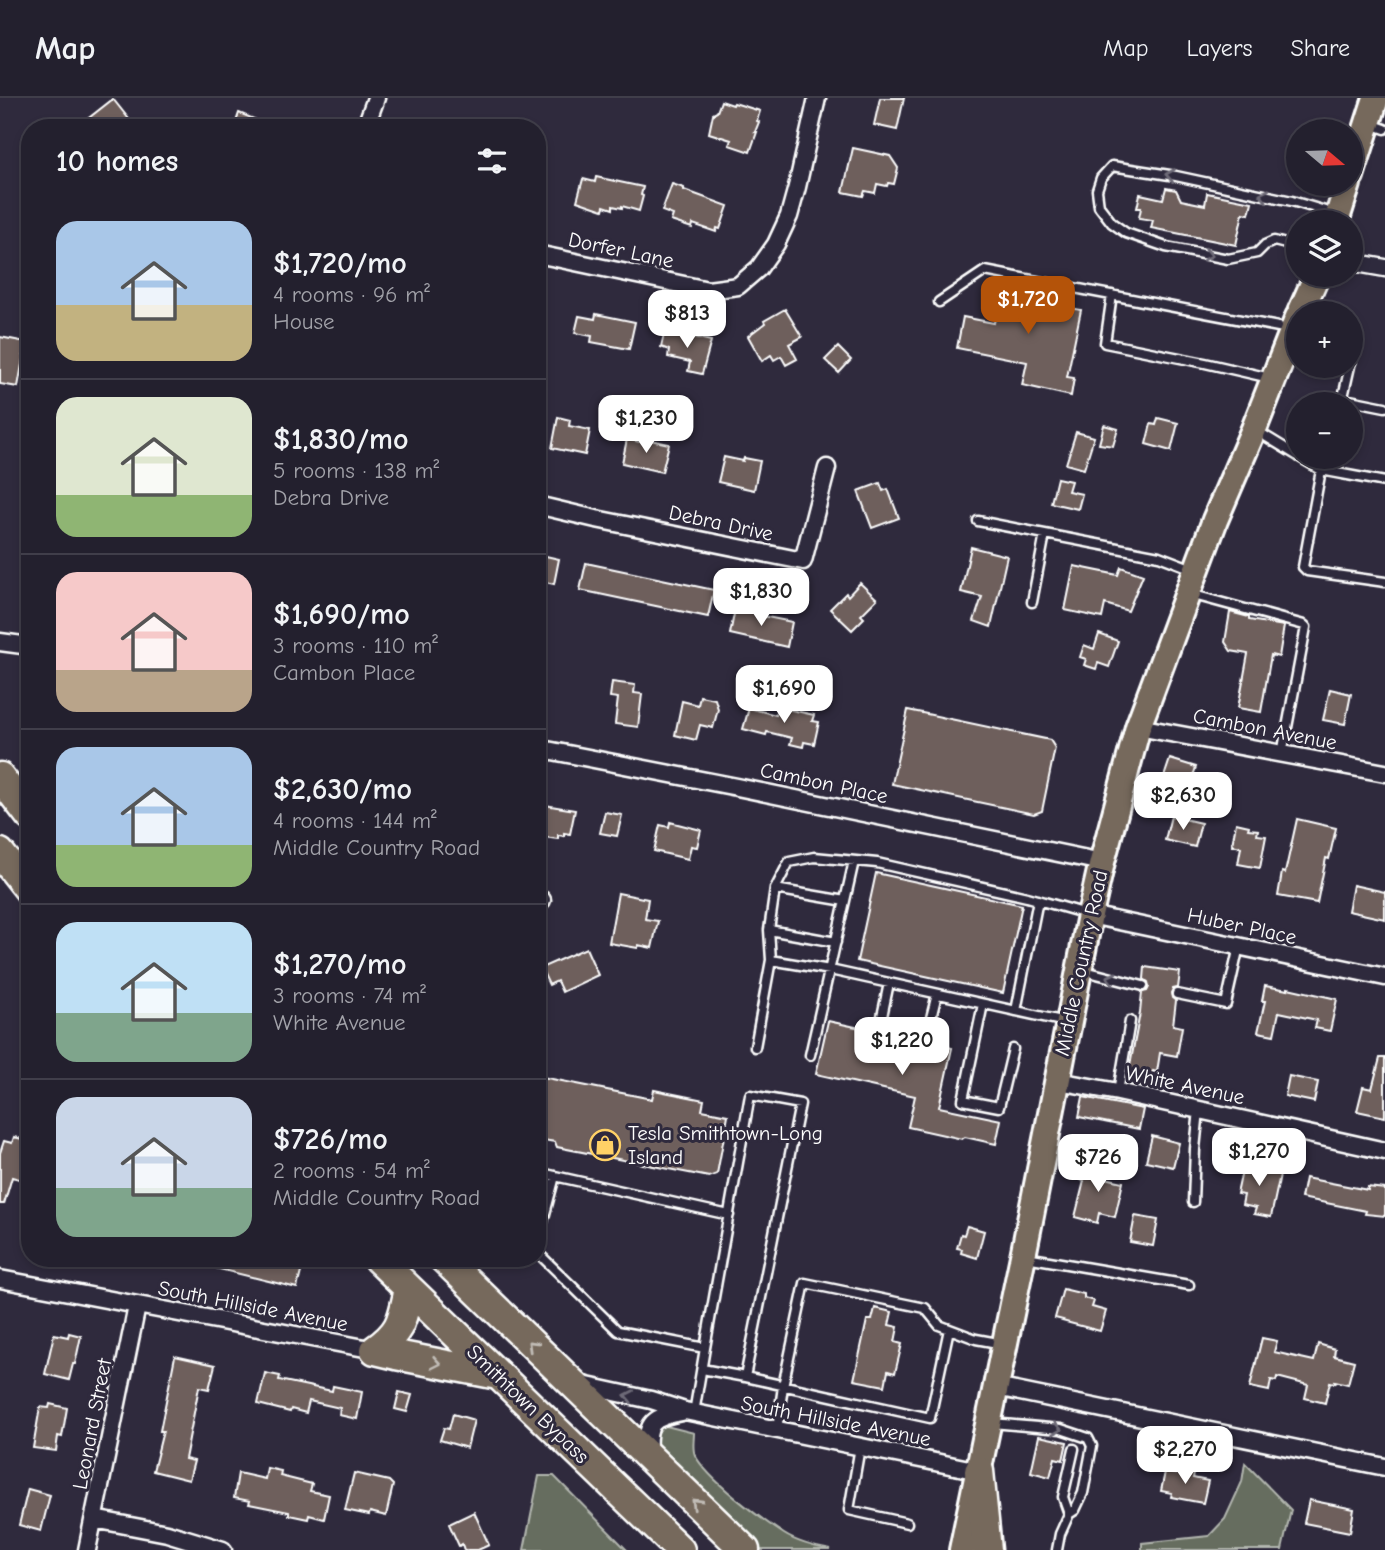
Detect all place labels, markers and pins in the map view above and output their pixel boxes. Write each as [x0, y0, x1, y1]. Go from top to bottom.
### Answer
pin: $1,720 [971, 276, 1085, 336]
pin: $813 [646, 290, 728, 350]
pin: $1,230 [589, 396, 703, 455]
pin: $1,830 [704, 568, 818, 628]
pin: $1,690 [727, 666, 841, 725]
pin: $2,630 [1126, 772, 1240, 832]
pin: $1,220 [845, 1018, 959, 1077]
place label: Tesla Smithtown-Long Island [628, 1121, 823, 1169]
shop icon: Tesla Smithtown-Long Island [588, 1128, 622, 1162]
pin: $1,270 [1202, 1128, 1316, 1188]
pin: $726 [1057, 1134, 1139, 1194]
pin: $2,270 [1128, 1426, 1242, 1486]

